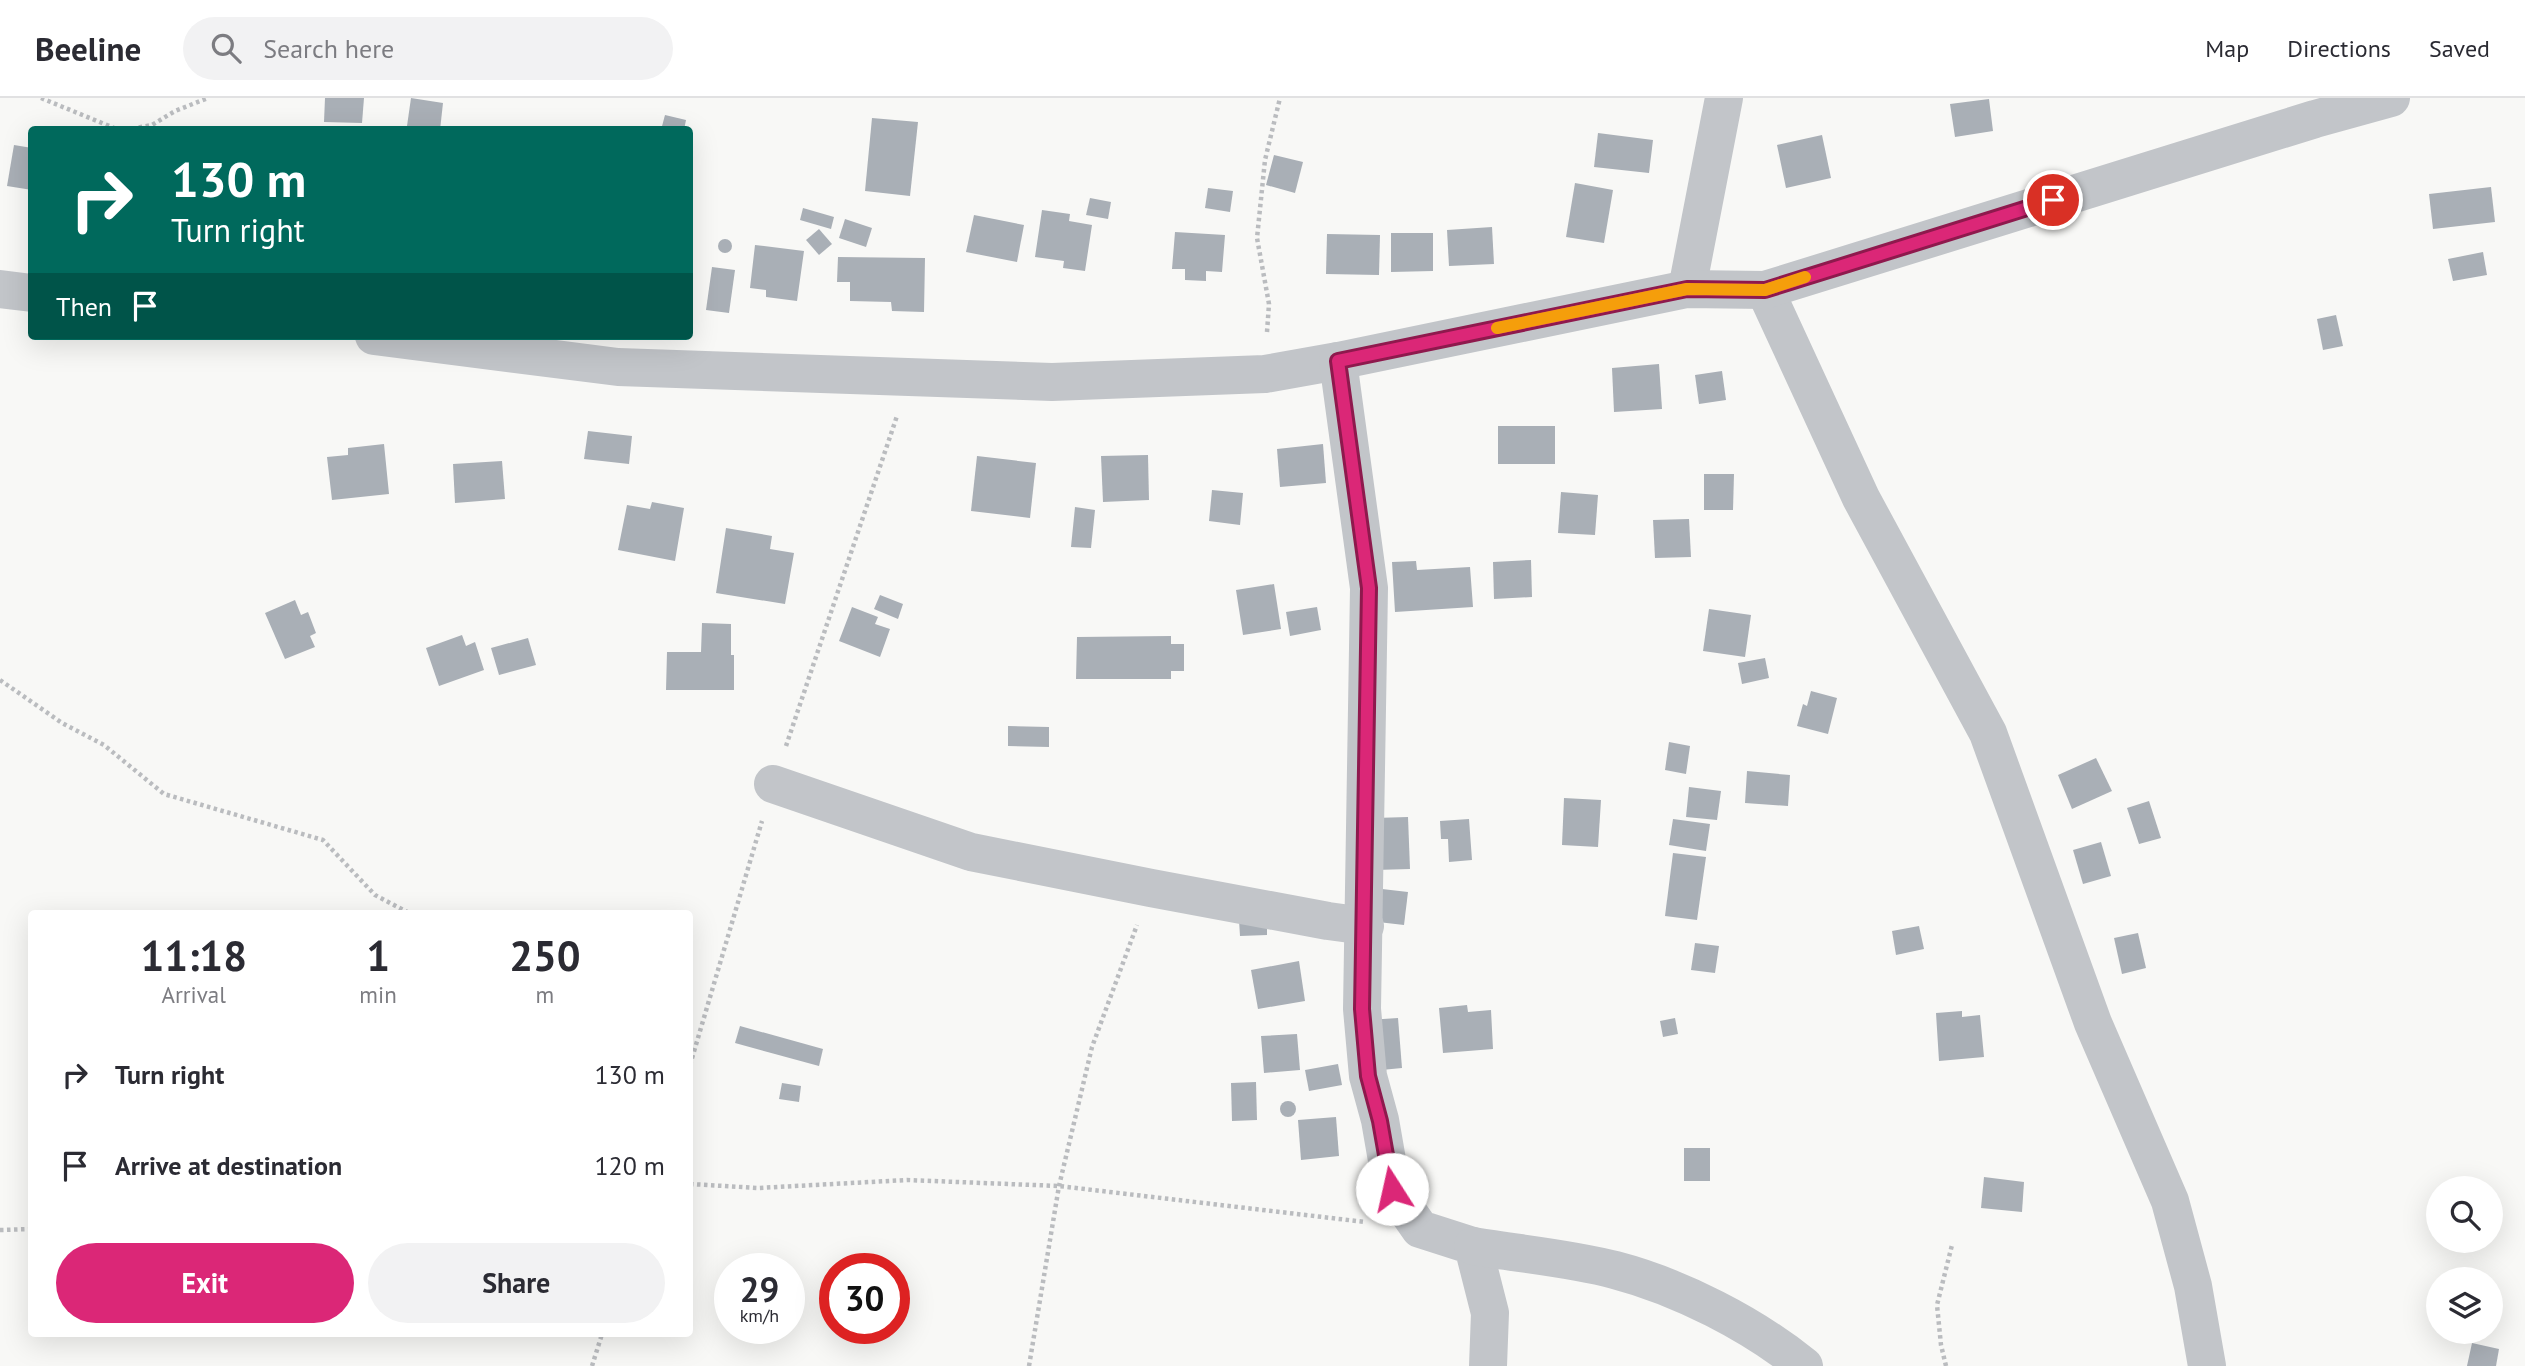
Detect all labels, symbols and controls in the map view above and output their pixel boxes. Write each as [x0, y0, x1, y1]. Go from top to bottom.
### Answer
search box [183, 17, 673, 80]
text: Beeline [35, 27, 141, 70]
icon: search [207, 29, 245, 67]
text: Search here [263, 32, 394, 65]
text: Map [2205, 33, 2249, 64]
text: Directions [2287, 33, 2391, 64]
text: Saved [2429, 33, 2490, 64]
text: 130 m [171, 147, 306, 211]
icon: right [56, 154, 147, 245]
pin [2023, 170, 2083, 230]
icon: arrive [2034, 181, 2072, 219]
text: Turn right [171, 209, 305, 251]
icon: arrive [126, 287, 164, 325]
text: Then [56, 290, 112, 323]
text: 11:18 [140, 928, 247, 983]
text: 1 [366, 928, 390, 983]
text: 250 [509, 928, 581, 983]
text: Arrival [161, 980, 226, 1009]
text: min [359, 980, 397, 1009]
text: m [536, 980, 554, 1009]
icon: right [56, 1056, 94, 1094]
text: Turn right [115, 1058, 224, 1091]
text: 130 m [594, 1058, 665, 1091]
icon: arrive [56, 1147, 94, 1185]
text: Arrive at destination [115, 1149, 342, 1182]
text: 120 m [594, 1149, 665, 1182]
position arrow [1355, 1152, 1429, 1226]
map controls [2426, 1176, 2503, 1344]
button: search [2426, 1176, 2503, 1253]
button: Exit [56, 1243, 354, 1323]
button: Share [368, 1243, 665, 1323]
speed limit sign: 30 [819, 1253, 910, 1344]
text: 29 [740, 1266, 779, 1312]
button: layers [2426, 1267, 2503, 1344]
text: km/h [740, 1304, 779, 1327]

